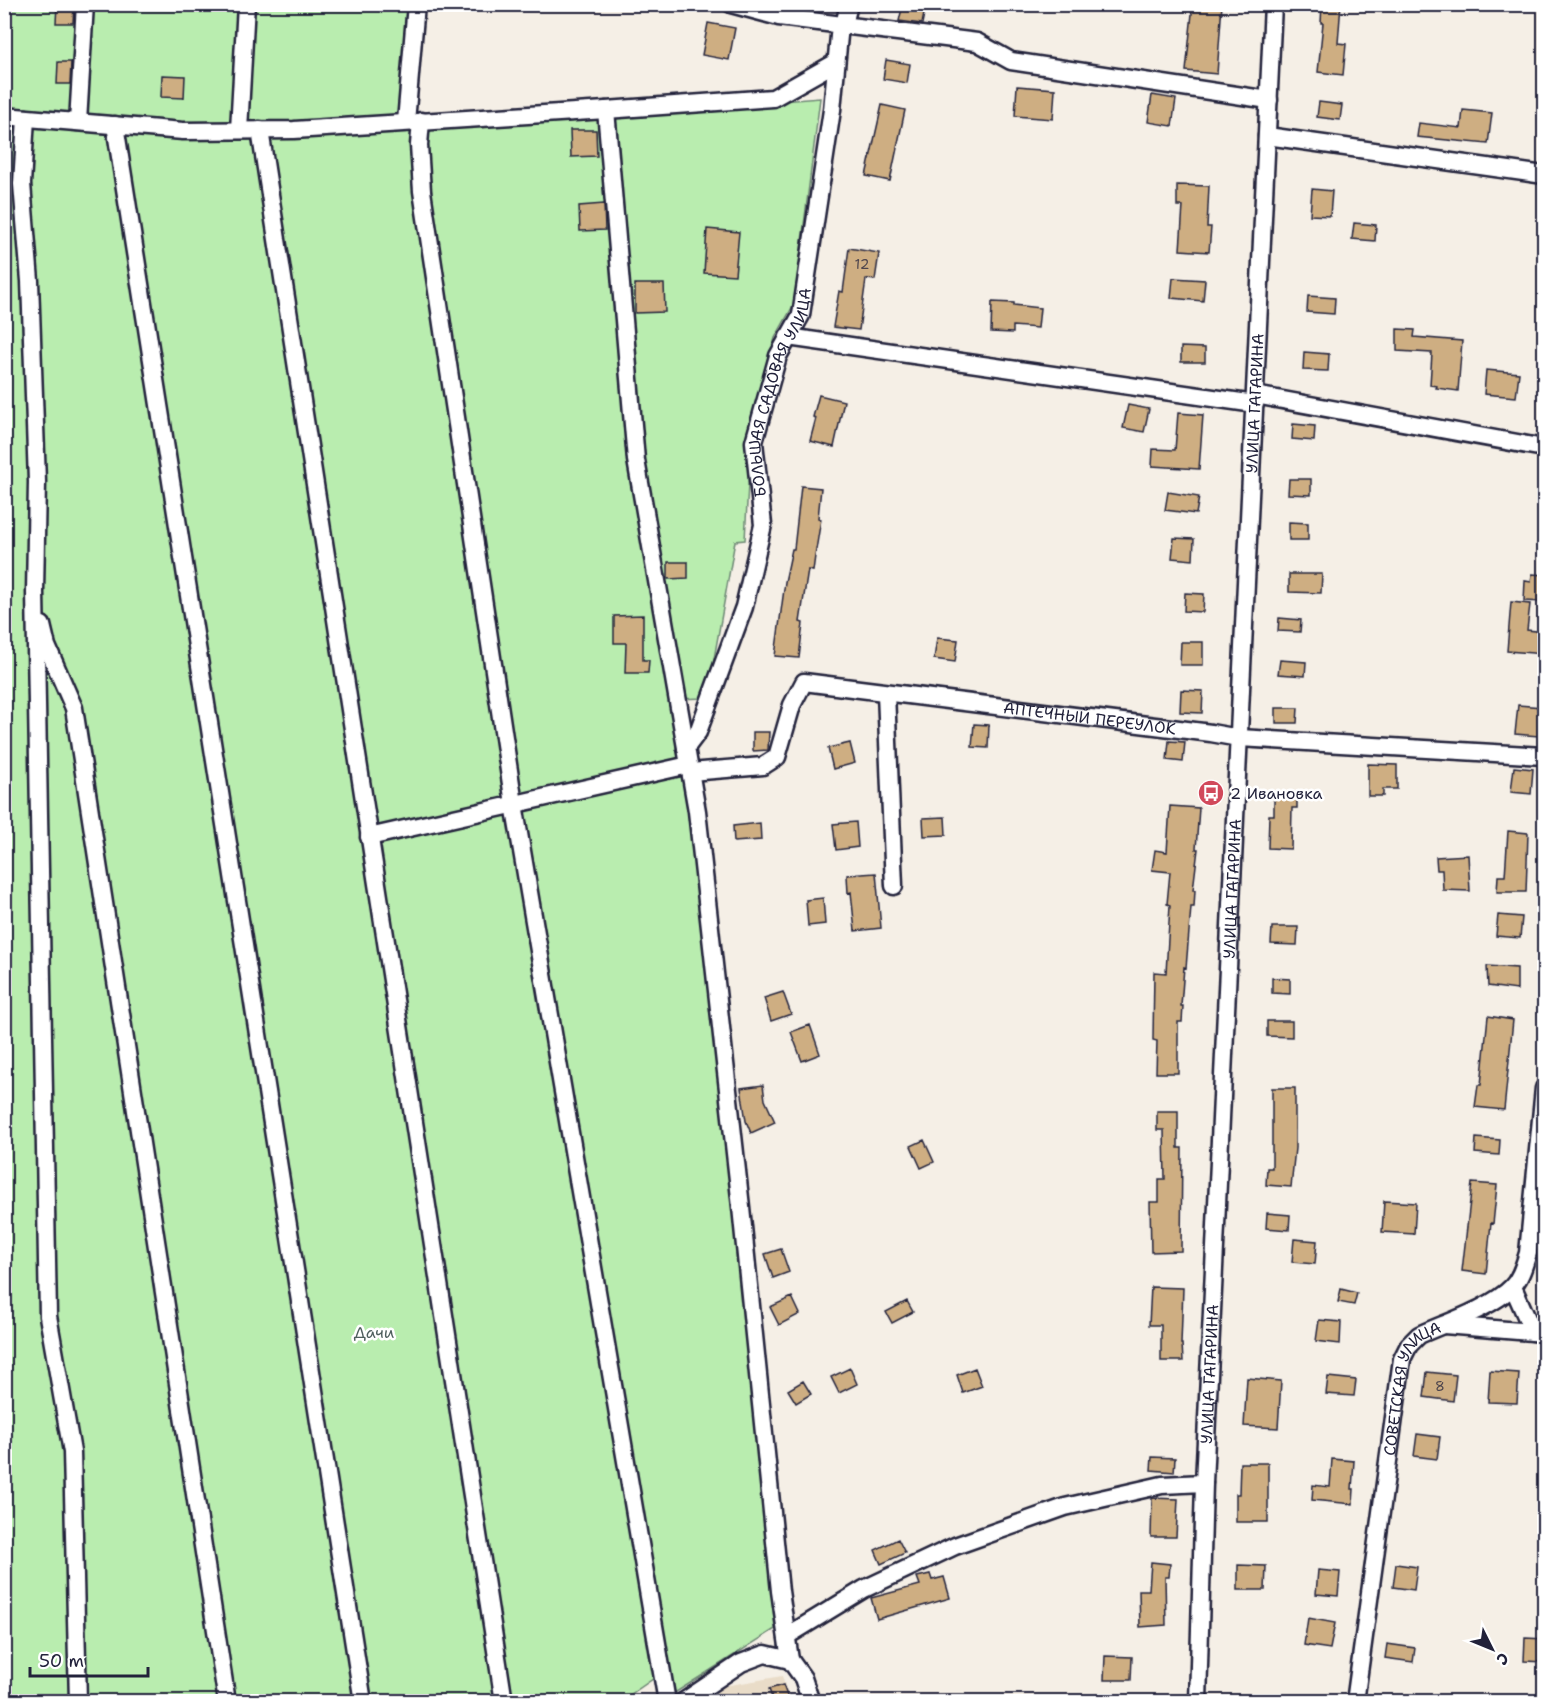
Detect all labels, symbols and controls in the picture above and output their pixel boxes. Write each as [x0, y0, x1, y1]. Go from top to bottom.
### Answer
house number: 12 [855, 255, 869, 273]
street label: БОЛЬШАЯ САДОВАЯ УЛИЦА [744, 286, 816, 498]
street label: УЛИЦА ГАГАРИНА [1241, 333, 1269, 474]
street label: АПТЕЧНЫЙ ПЕРЕУЛОК [1002, 697, 1178, 740]
bus stop icon: 2 Ивановка [1196, 778, 1226, 808]
place label: 2 Ивановка [1230, 783, 1323, 804]
street label: УЛИЦА ГАГАРИНА [1218, 818, 1246, 959]
street label: УЛИЦА ГАГАРИНА [1196, 1304, 1223, 1445]
street label: СОВЕТСКАЯ УЛИЦА [1379, 1317, 1444, 1457]
park label: Дачи [354, 1322, 394, 1343]
house number: 8 [1435, 1377, 1445, 1395]
north arrow [1462, 1619, 1522, 1679]
scale bar [30, 1640, 148, 1678]
text: С [1491, 1648, 1514, 1670]
text: 50 m [39, 1649, 84, 1673]

